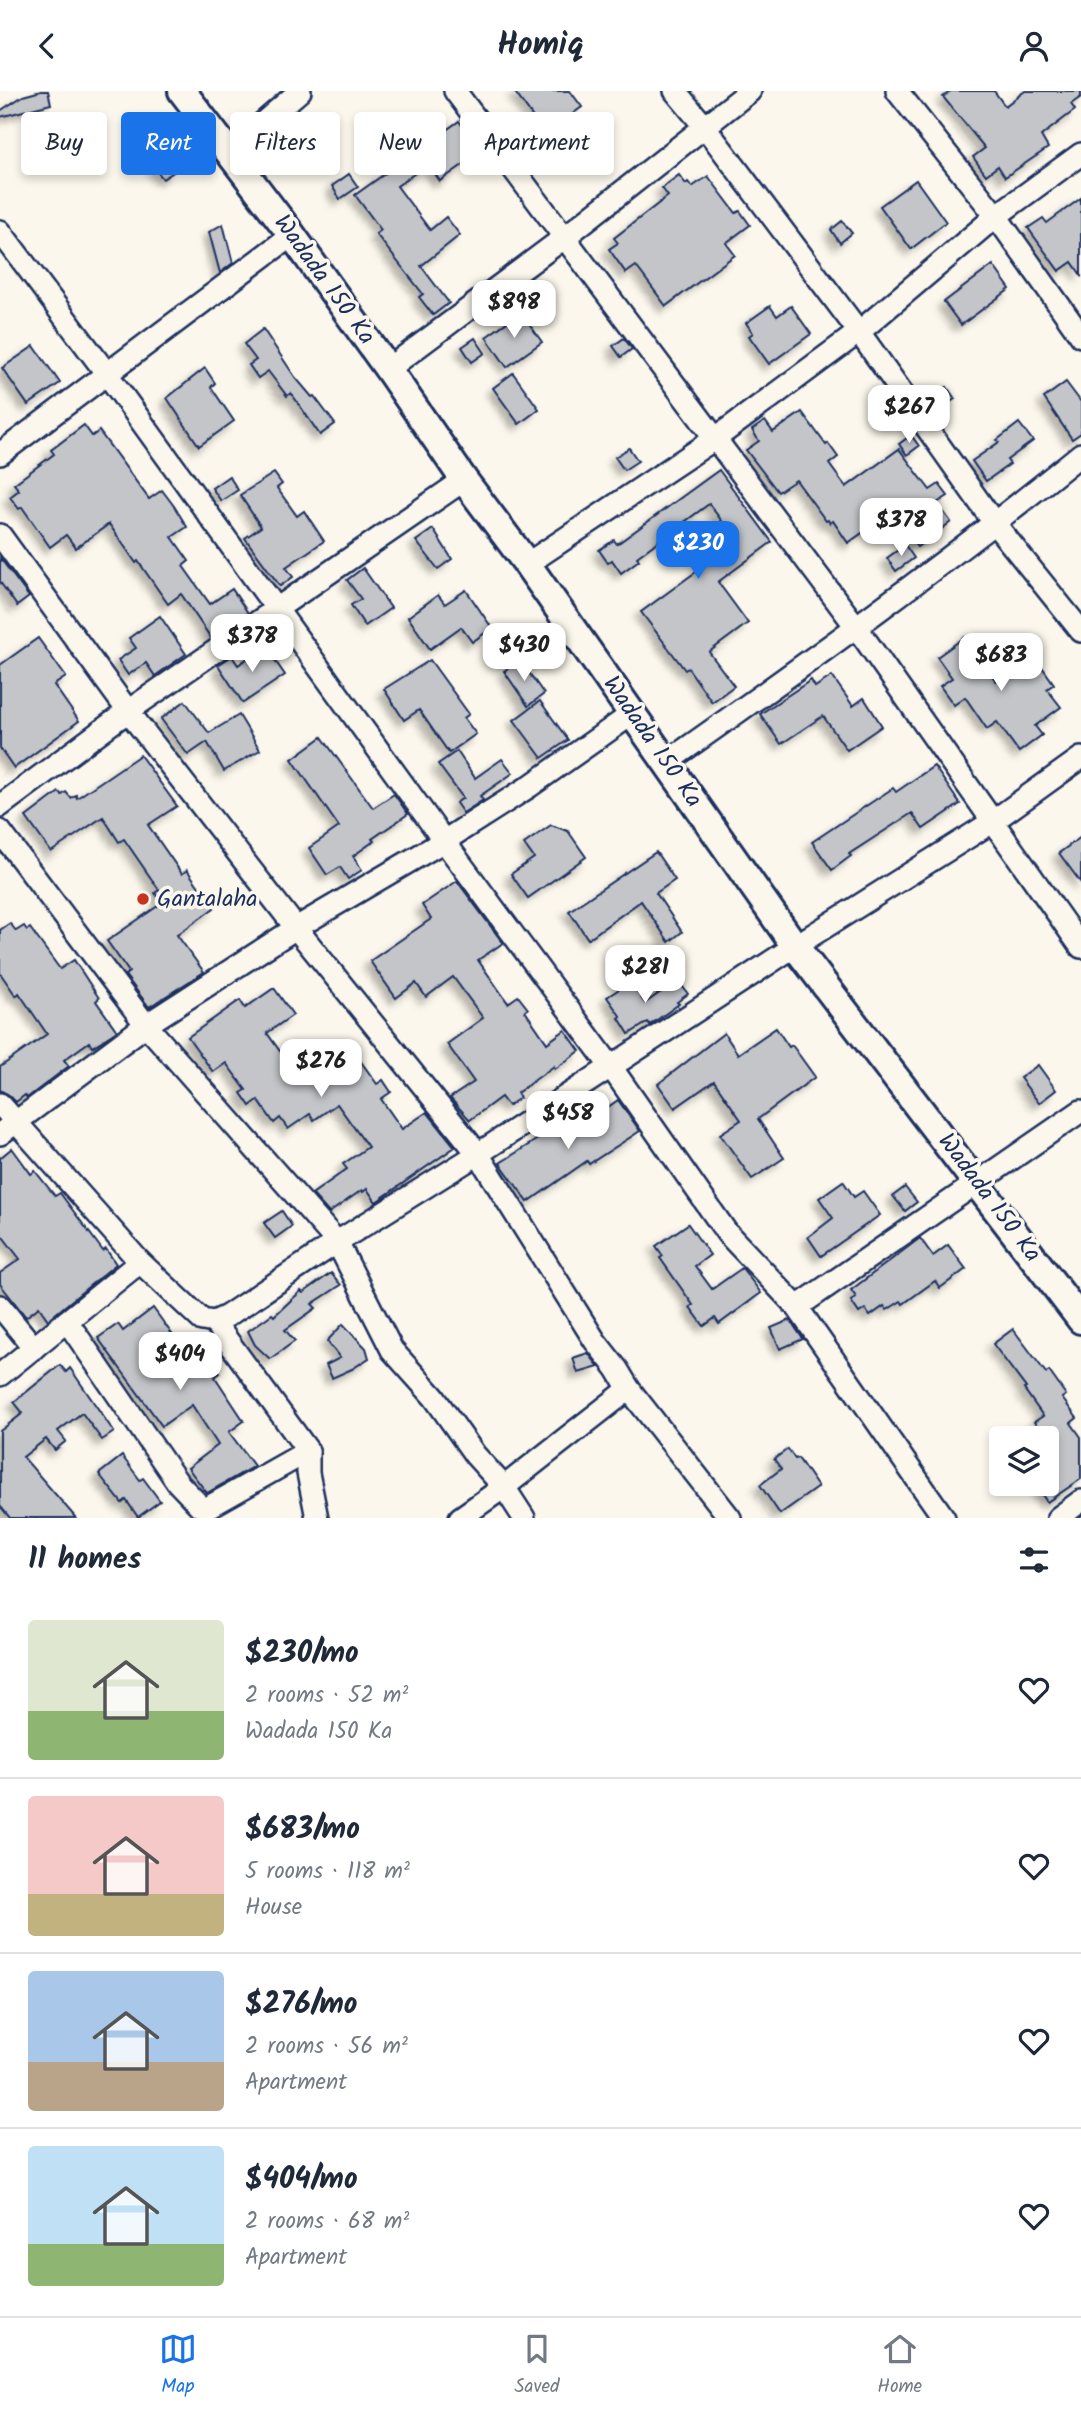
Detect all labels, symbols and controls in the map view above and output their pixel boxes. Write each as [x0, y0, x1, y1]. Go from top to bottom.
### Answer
text: Homiq [497, 20, 584, 71]
icon: back [28, 27, 66, 65]
icon: person [1015, 27, 1053, 65]
chip: Buy [21, 112, 107, 175]
chip: Rent [121, 112, 216, 175]
chip: Filters [230, 112, 340, 175]
chip: New [354, 112, 446, 175]
chip: Apartment [460, 112, 614, 175]
street label: Wadada 150 Ka [263, 206, 385, 354]
pin: $898 [473, 281, 555, 340]
text: $898 [488, 285, 540, 321]
pin: $267 [868, 385, 950, 445]
text: $267 [884, 390, 934, 426]
pin: $378 [860, 498, 942, 558]
text: $378 [876, 503, 926, 539]
pin: $230 [657, 521, 739, 581]
text: $230 [672, 526, 724, 562]
pin: $378 [211, 615, 293, 674]
text: $378 [227, 619, 277, 655]
pin: $430 [483, 623, 565, 683]
text: $430 [499, 628, 549, 664]
pin: $683 [960, 633, 1042, 693]
text: $683 [975, 638, 1027, 674]
street label: Wadada 150 Ka [592, 668, 712, 816]
place label: Gantalaha [157, 880, 258, 919]
marker: Gantalaha [135, 891, 151, 907]
pin: $281 [604, 946, 686, 1005]
text: $281 [621, 950, 669, 986]
pin: $276 [280, 1039, 362, 1099]
text: $276 [296, 1044, 346, 1080]
pin: $458 [527, 1091, 609, 1151]
text: $458 [542, 1096, 594, 1132]
street label: Wadada 150 Ka [927, 1125, 1051, 1271]
pin: $404 [139, 1333, 221, 1392]
text: $404 [155, 1337, 205, 1373]
map controls [989, 1426, 1059, 1496]
button: layers [989, 1426, 1059, 1496]
text: 11 homes [28, 1536, 141, 1584]
icon: filters [1015, 1541, 1053, 1579]
text: $230/mo [245, 1630, 359, 1678]
icon: home [84, 1648, 168, 1732]
icon: heart [1015, 1671, 1053, 1709]
text: 2 rooms · 52 m² [245, 1678, 408, 1714]
text: Wadada 150 Ka [245, 1714, 392, 1750]
text: $683/mo [245, 1806, 360, 1854]
icon: home [84, 1824, 168, 1908]
icon: heart [1015, 1847, 1053, 1885]
text: 5 rooms · 118 m² [245, 1854, 410, 1890]
text: House [245, 1890, 302, 1926]
text: $276/mo [245, 1981, 357, 2029]
icon: home [84, 1999, 168, 2083]
icon: heart [1015, 2022, 1053, 2060]
text: 2 rooms · 56 m² [245, 2029, 408, 2065]
text: Apartment [245, 2065, 347, 2101]
text: $404/mo [245, 2156, 358, 2204]
icon: home [84, 2174, 168, 2258]
icon: heart [1015, 2197, 1053, 2235]
text: 2 rooms · 68 m² [245, 2204, 409, 2240]
text: Apartment [245, 2240, 347, 2276]
tab: Map [159, 2330, 197, 2402]
tab: Saved [514, 2330, 560, 2402]
tab: Home [877, 2330, 922, 2402]

